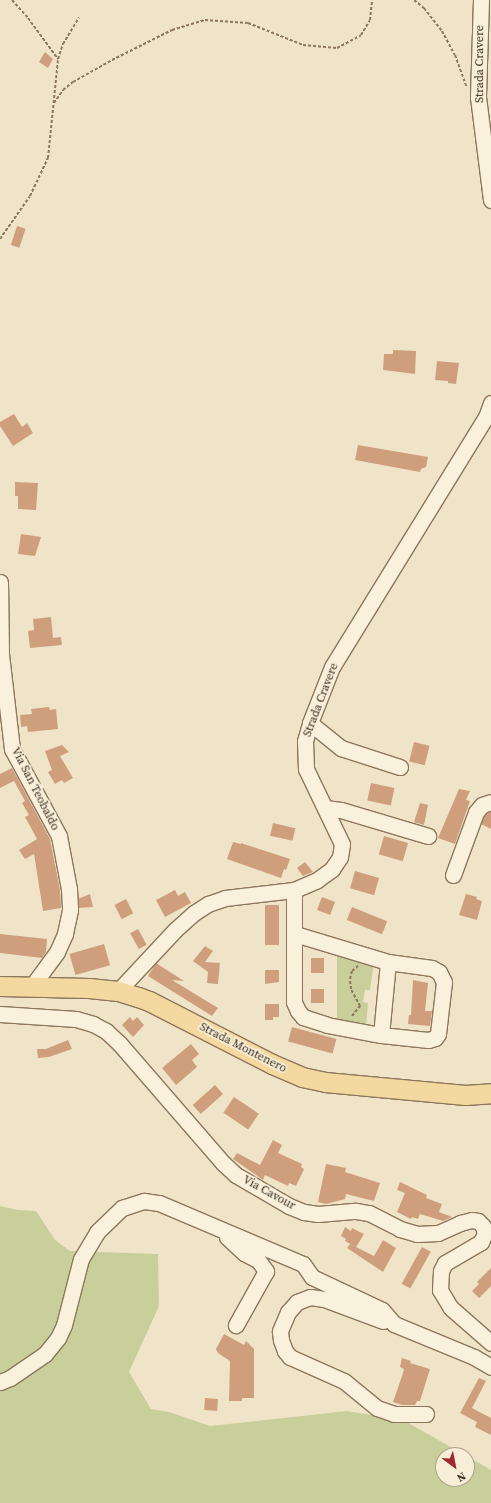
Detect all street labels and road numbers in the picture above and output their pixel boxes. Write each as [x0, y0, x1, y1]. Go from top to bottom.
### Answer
street label: Strada Cravere [473, 25, 487, 103]
street label: Strada Cravere [300, 661, 342, 739]
street label: Via San Teobaldo [8, 745, 62, 833]
street label: Strada Montenero [197, 1020, 289, 1076]
street label: Via Cavour [240, 1173, 298, 1213]

